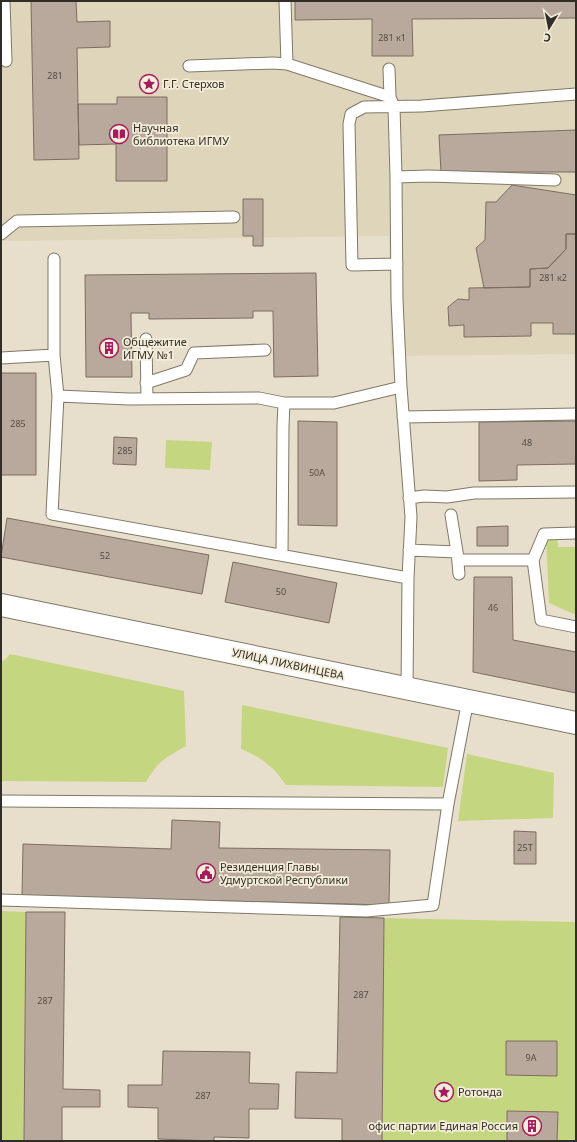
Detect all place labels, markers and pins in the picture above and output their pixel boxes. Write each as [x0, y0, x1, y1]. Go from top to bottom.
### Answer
place icon: Г.Г. Стерхов [138, 73, 160, 95]
place label: Г.Г. Стерхов [163, 76, 225, 91]
place label: Научная библиотека ИГМУ [133, 120, 229, 148]
library icon: Научная библиотека ИГМУ [108, 123, 130, 145]
place label: Общежитие ИГМУ №1 [123, 334, 187, 362]
building icon: Общежитие ИГМУ №1 [98, 337, 120, 359]
place label: Резиденция Главы Удмуртской Республики [220, 859, 348, 887]
public building icon: Резиденция Главы Удмуртской Республики [195, 862, 217, 884]
place icon: Ротонда [433, 1081, 455, 1103]
place label: Ротонда [458, 1084, 502, 1099]
building icon: офис партии Единая Россия [521, 1115, 543, 1137]
place label: офис партии Единая Россия [369, 1118, 518, 1133]

